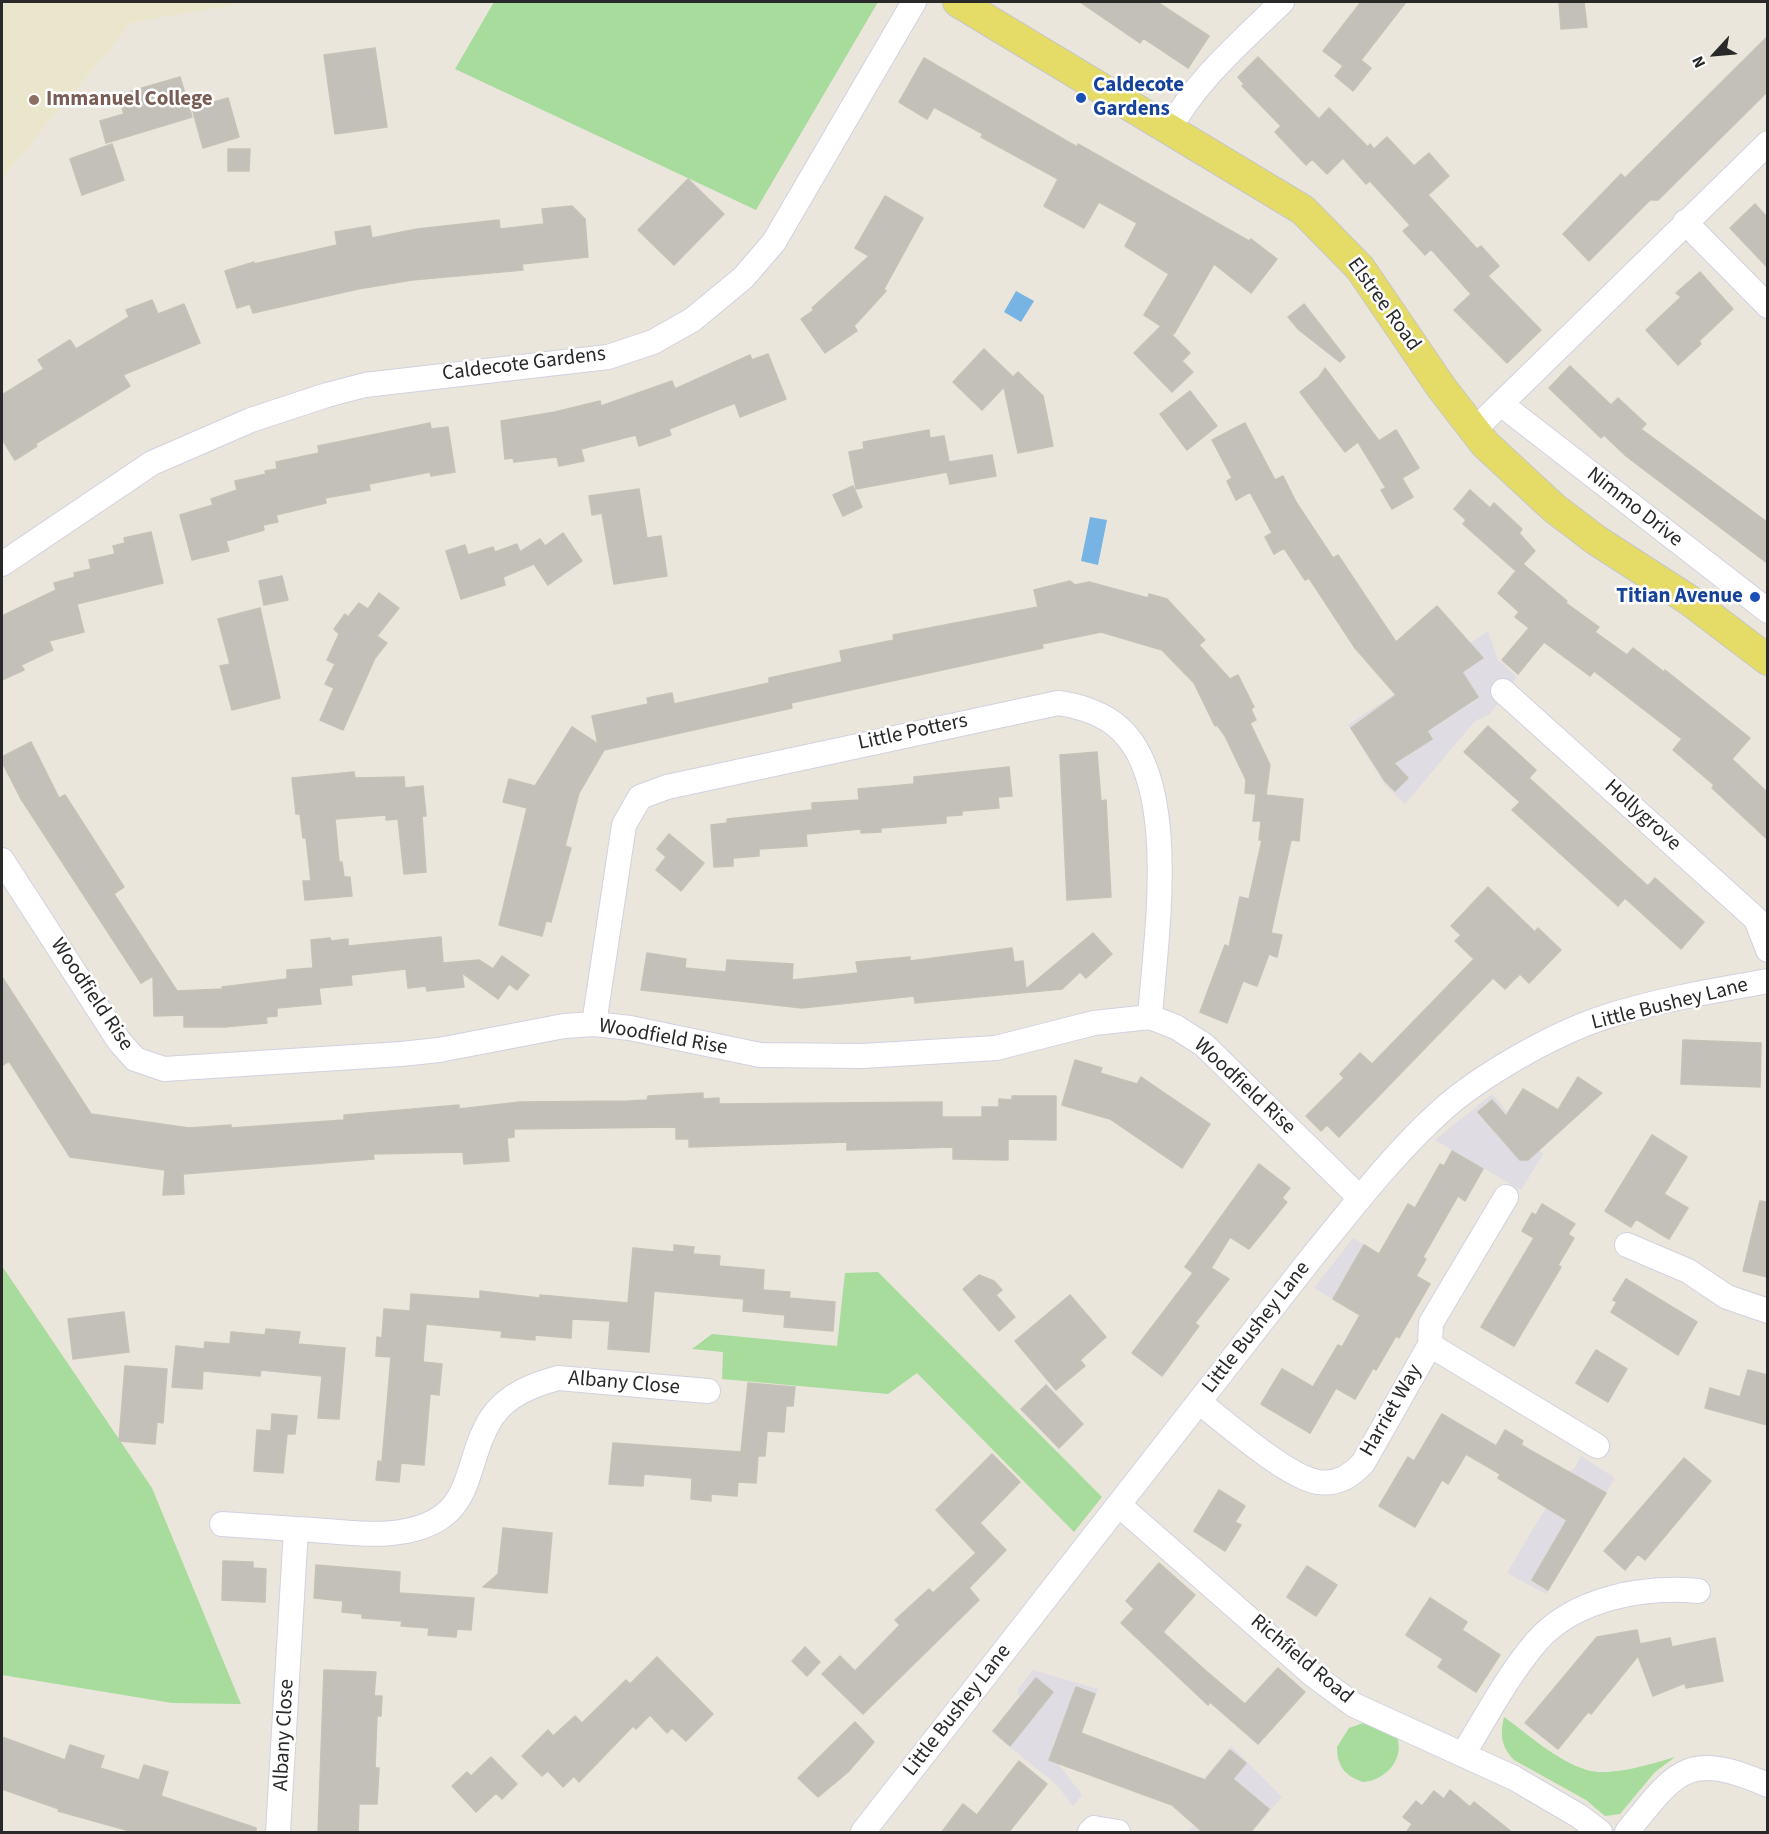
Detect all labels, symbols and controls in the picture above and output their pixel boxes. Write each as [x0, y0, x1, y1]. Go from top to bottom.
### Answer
north arrow [1685, 24, 1745, 84]
text: N [1687, 52, 1711, 72]
place label: Caldecote Gardens [1093, 73, 1184, 123]
place label: Immanuel College [46, 87, 213, 113]
marker: Caldecote Gardens [1074, 91, 1088, 105]
marker: Immanuel College [27, 93, 41, 107]
street label: Elstree Road [1341, 253, 1425, 357]
street label: Caldecote Gardens [441, 342, 607, 388]
street label: Nimmo Drive [1581, 463, 1687, 553]
place label: Titian Avenue [1616, 584, 1743, 610]
marker: Titian Avenue [1748, 590, 1762, 604]
street label: Little Potters [856, 709, 970, 757]
street label: Hollygrove [1598, 775, 1686, 857]
street label: Woodfield Rise [44, 934, 138, 1056]
street label: Little Bushey Lane [1589, 973, 1751, 1037]
street label: Woodfield Rise [597, 1014, 729, 1062]
street label: Woodfield Rise [1188, 1033, 1300, 1141]
street label: Little Bushey Lane [1198, 1257, 1316, 1399]
street label: Harriet Way [1356, 1361, 1428, 1461]
street label: Albany Close [567, 1367, 681, 1401]
street label: Richfield Road [1245, 1610, 1357, 1710]
street label: Little Bushey Lane [899, 1640, 1017, 1782]
street label: Albany Close [269, 1678, 301, 1792]

